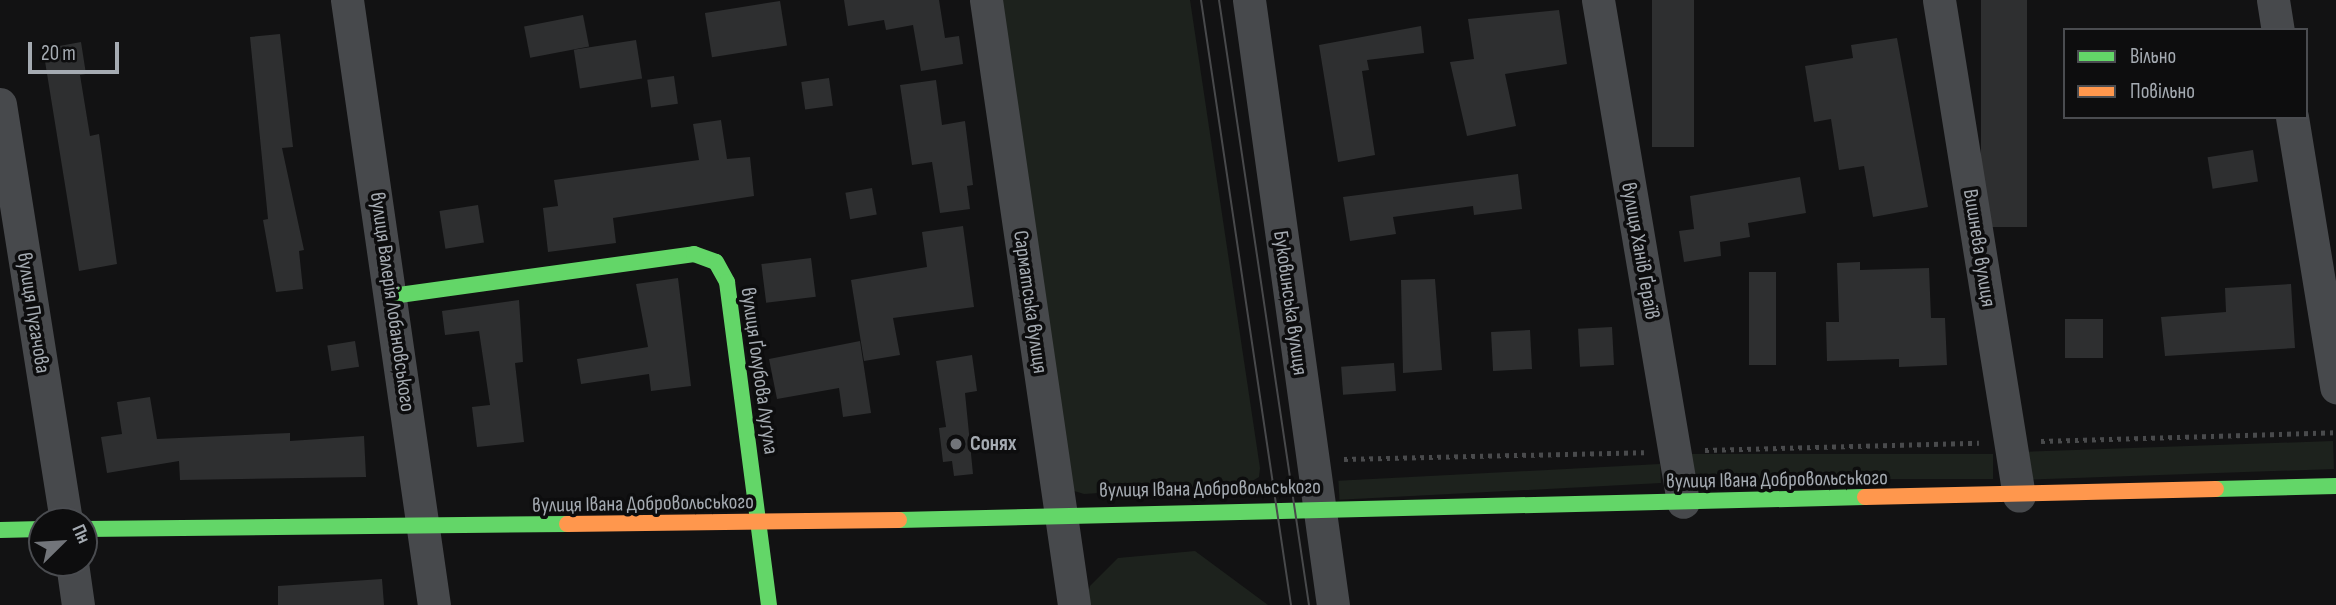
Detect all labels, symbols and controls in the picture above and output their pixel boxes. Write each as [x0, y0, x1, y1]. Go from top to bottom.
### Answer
scale bar [32, 28, 122, 72]
legend [2063, 28, 2308, 119]
text: 20 m [41, 41, 76, 66]
text: Вільно [2130, 44, 2176, 69]
text: Повільно [2130, 79, 2195, 104]
street label: вулиця Ханів Ґераїв [1616, 180, 1664, 322]
street label: Вишнева вулиця [1957, 187, 2001, 309]
street label: вулиця Валерія Лобановського [364, 191, 420, 413]
street label: Сарматська вулиця [1007, 229, 1053, 375]
street label: Буковинська вулиця [1267, 229, 1313, 377]
street label: вулиця Пугачова [11, 251, 55, 375]
street label: вулиця Ґолубова Луґула [735, 286, 783, 456]
place label: Сонях [970, 431, 1017, 457]
marker: Сонях [948, 436, 964, 452]
street label: вулиця Івана Добровольського [1666, 465, 1888, 495]
street label: вулиця Івана Добровольського [1099, 474, 1321, 504]
street label: вулиця Івана Добровольського [532, 489, 754, 519]
north arrow [28, 507, 98, 577]
text: Пн [67, 521, 95, 547]

